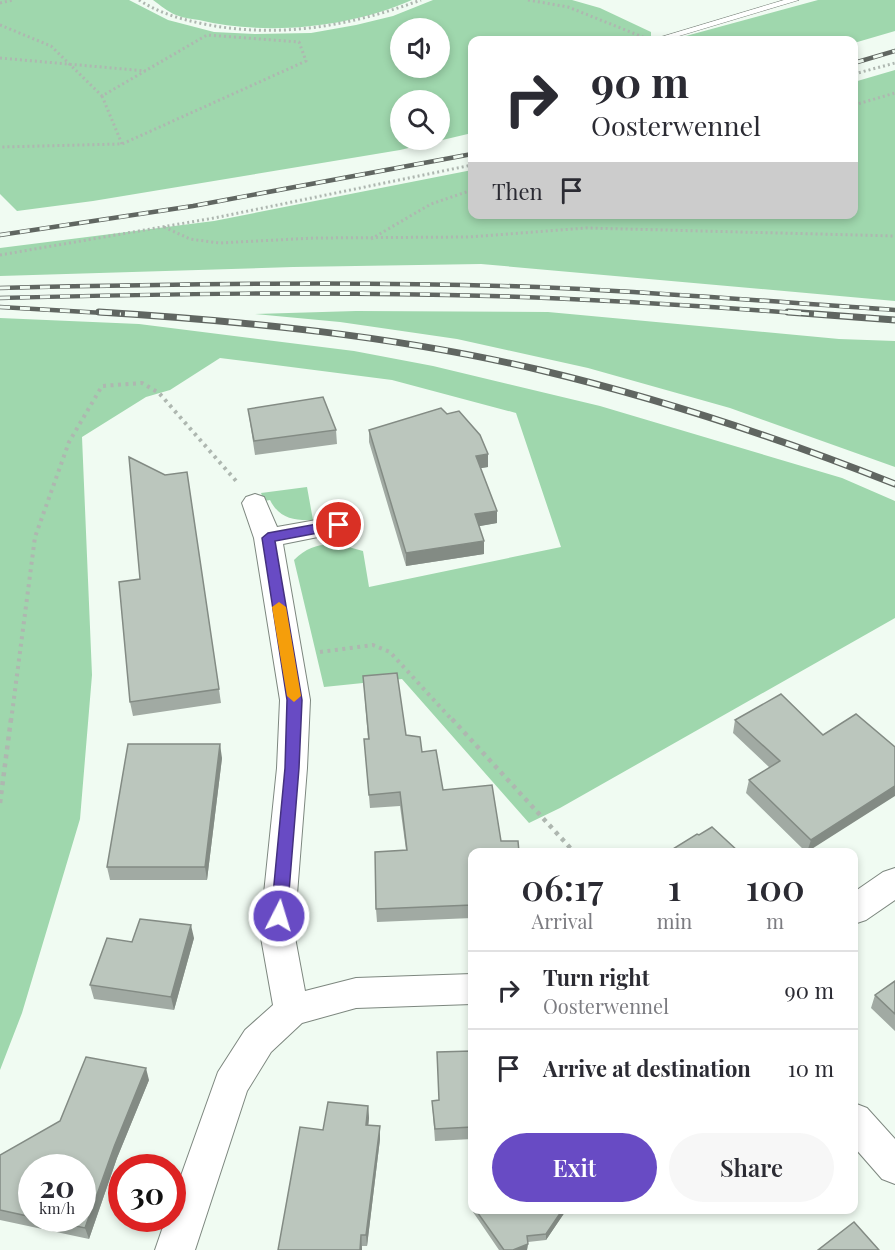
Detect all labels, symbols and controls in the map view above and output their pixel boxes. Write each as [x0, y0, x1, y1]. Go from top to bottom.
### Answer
map controls [390, 18, 450, 150]
button: sound [390, 18, 450, 78]
text: 90 m [591, 53, 689, 109]
icon: right [492, 60, 570, 138]
button: search [390, 90, 450, 150]
text: Oosterwennel [591, 107, 761, 143]
icon: arrive [555, 174, 588, 207]
text: Then [492, 176, 543, 206]
pin [313, 499, 364, 550]
icon: arrive [322, 508, 355, 541]
text: 06:17 [521, 862, 603, 910]
text: 1 [668, 862, 681, 910]
text: 100 [746, 862, 805, 910]
position arrow [247, 884, 311, 948]
text: Arrival [532, 907, 593, 934]
text: min [657, 907, 692, 934]
text: m [766, 907, 784, 934]
text: Turn right [543, 962, 649, 992]
icon: right [492, 974, 525, 1007]
text: 90 m [785, 975, 834, 1005]
text: Oosterwennel [543, 992, 669, 1019]
icon: arrive [492, 1052, 525, 1085]
text: Arrive at destination [543, 1053, 751, 1083]
text: 10 m [788, 1053, 834, 1083]
button: Exit [492, 1133, 657, 1202]
button: Share [669, 1133, 834, 1202]
speed limit sign: 30 [108, 1154, 186, 1232]
text: 20 [39, 1166, 75, 1206]
text: km/h [39, 1198, 75, 1218]

